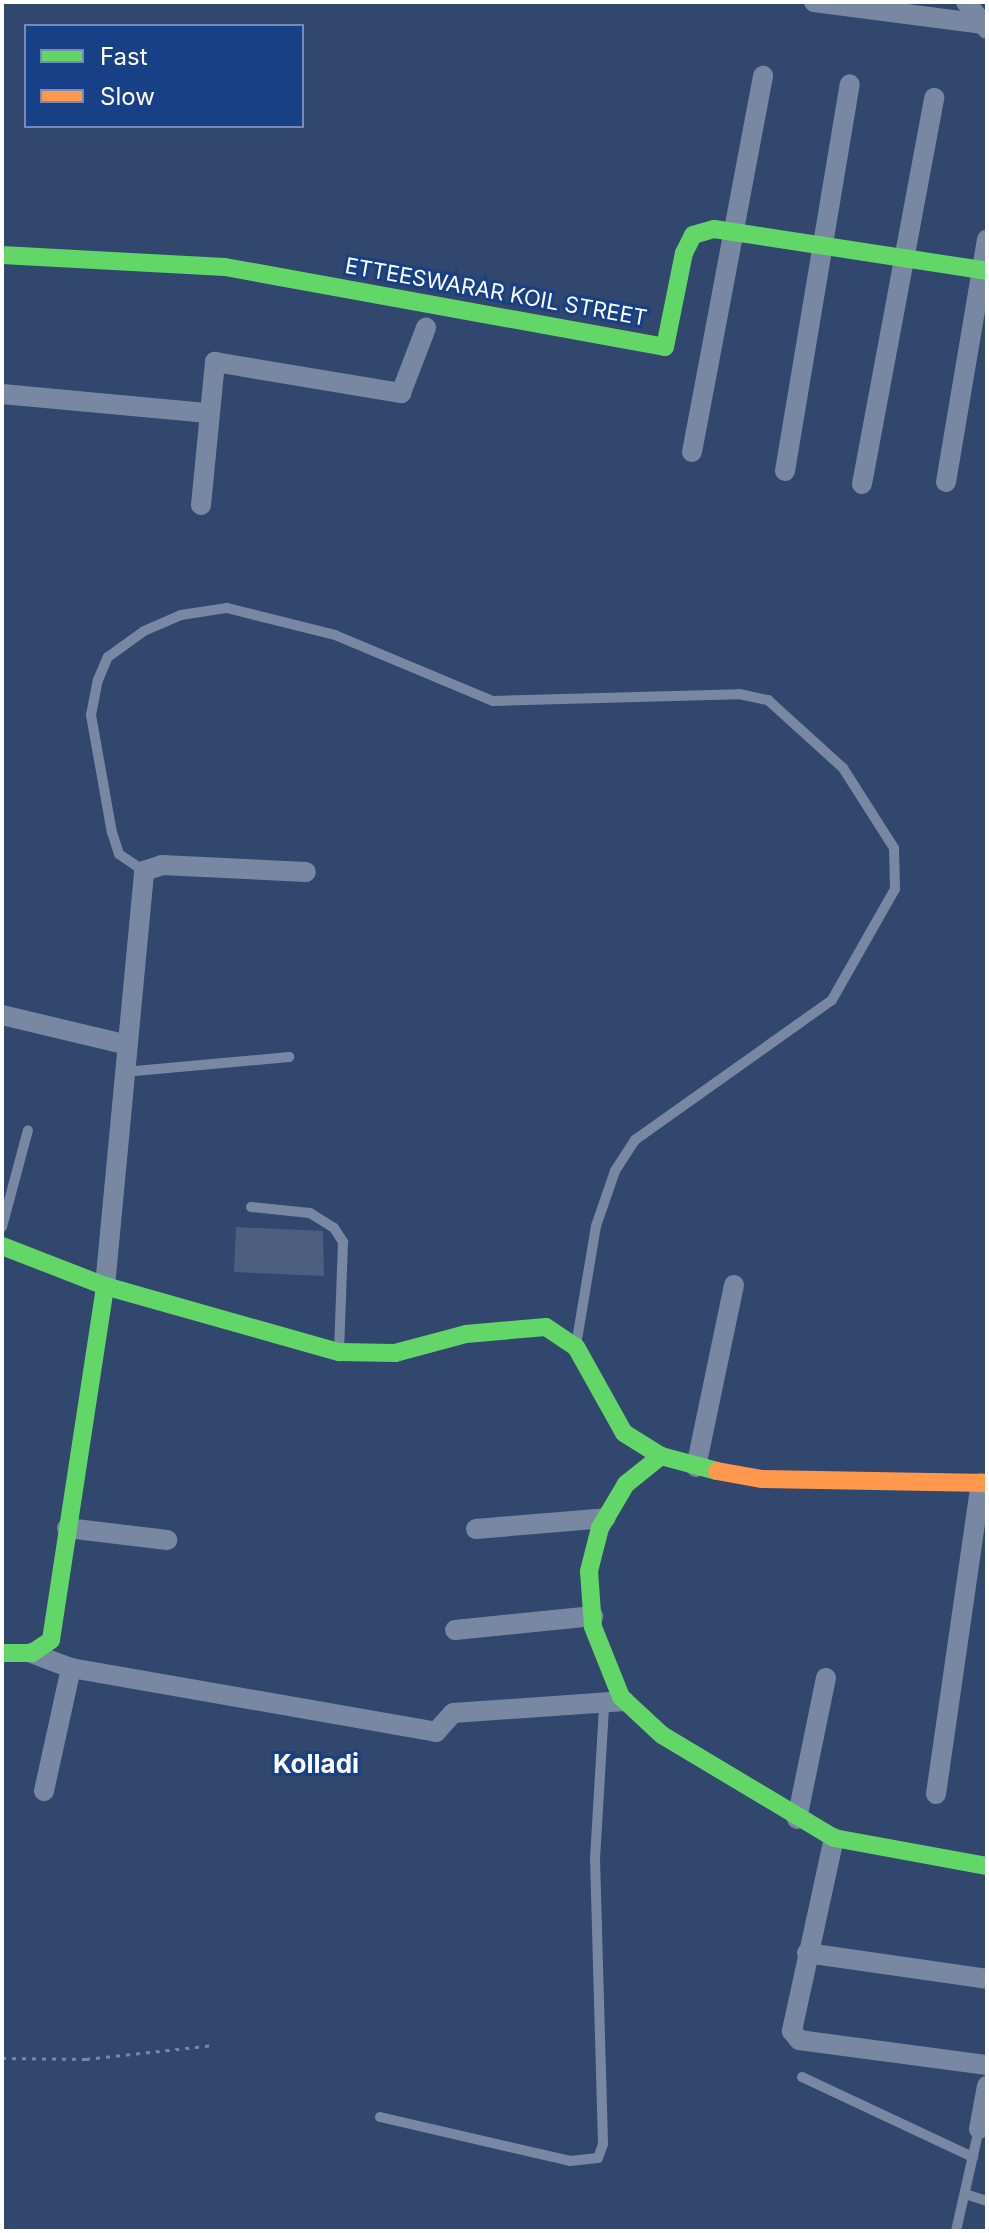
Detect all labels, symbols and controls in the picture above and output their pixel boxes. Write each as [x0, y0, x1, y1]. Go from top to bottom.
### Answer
legend [24, 24, 304, 128]
text: Fast [100, 42, 148, 71]
text: Slow [100, 82, 155, 111]
street label: ETTEESWARAR KOIL STREET [343, 252, 649, 332]
district label: Kolladi [273, 1748, 359, 1780]

